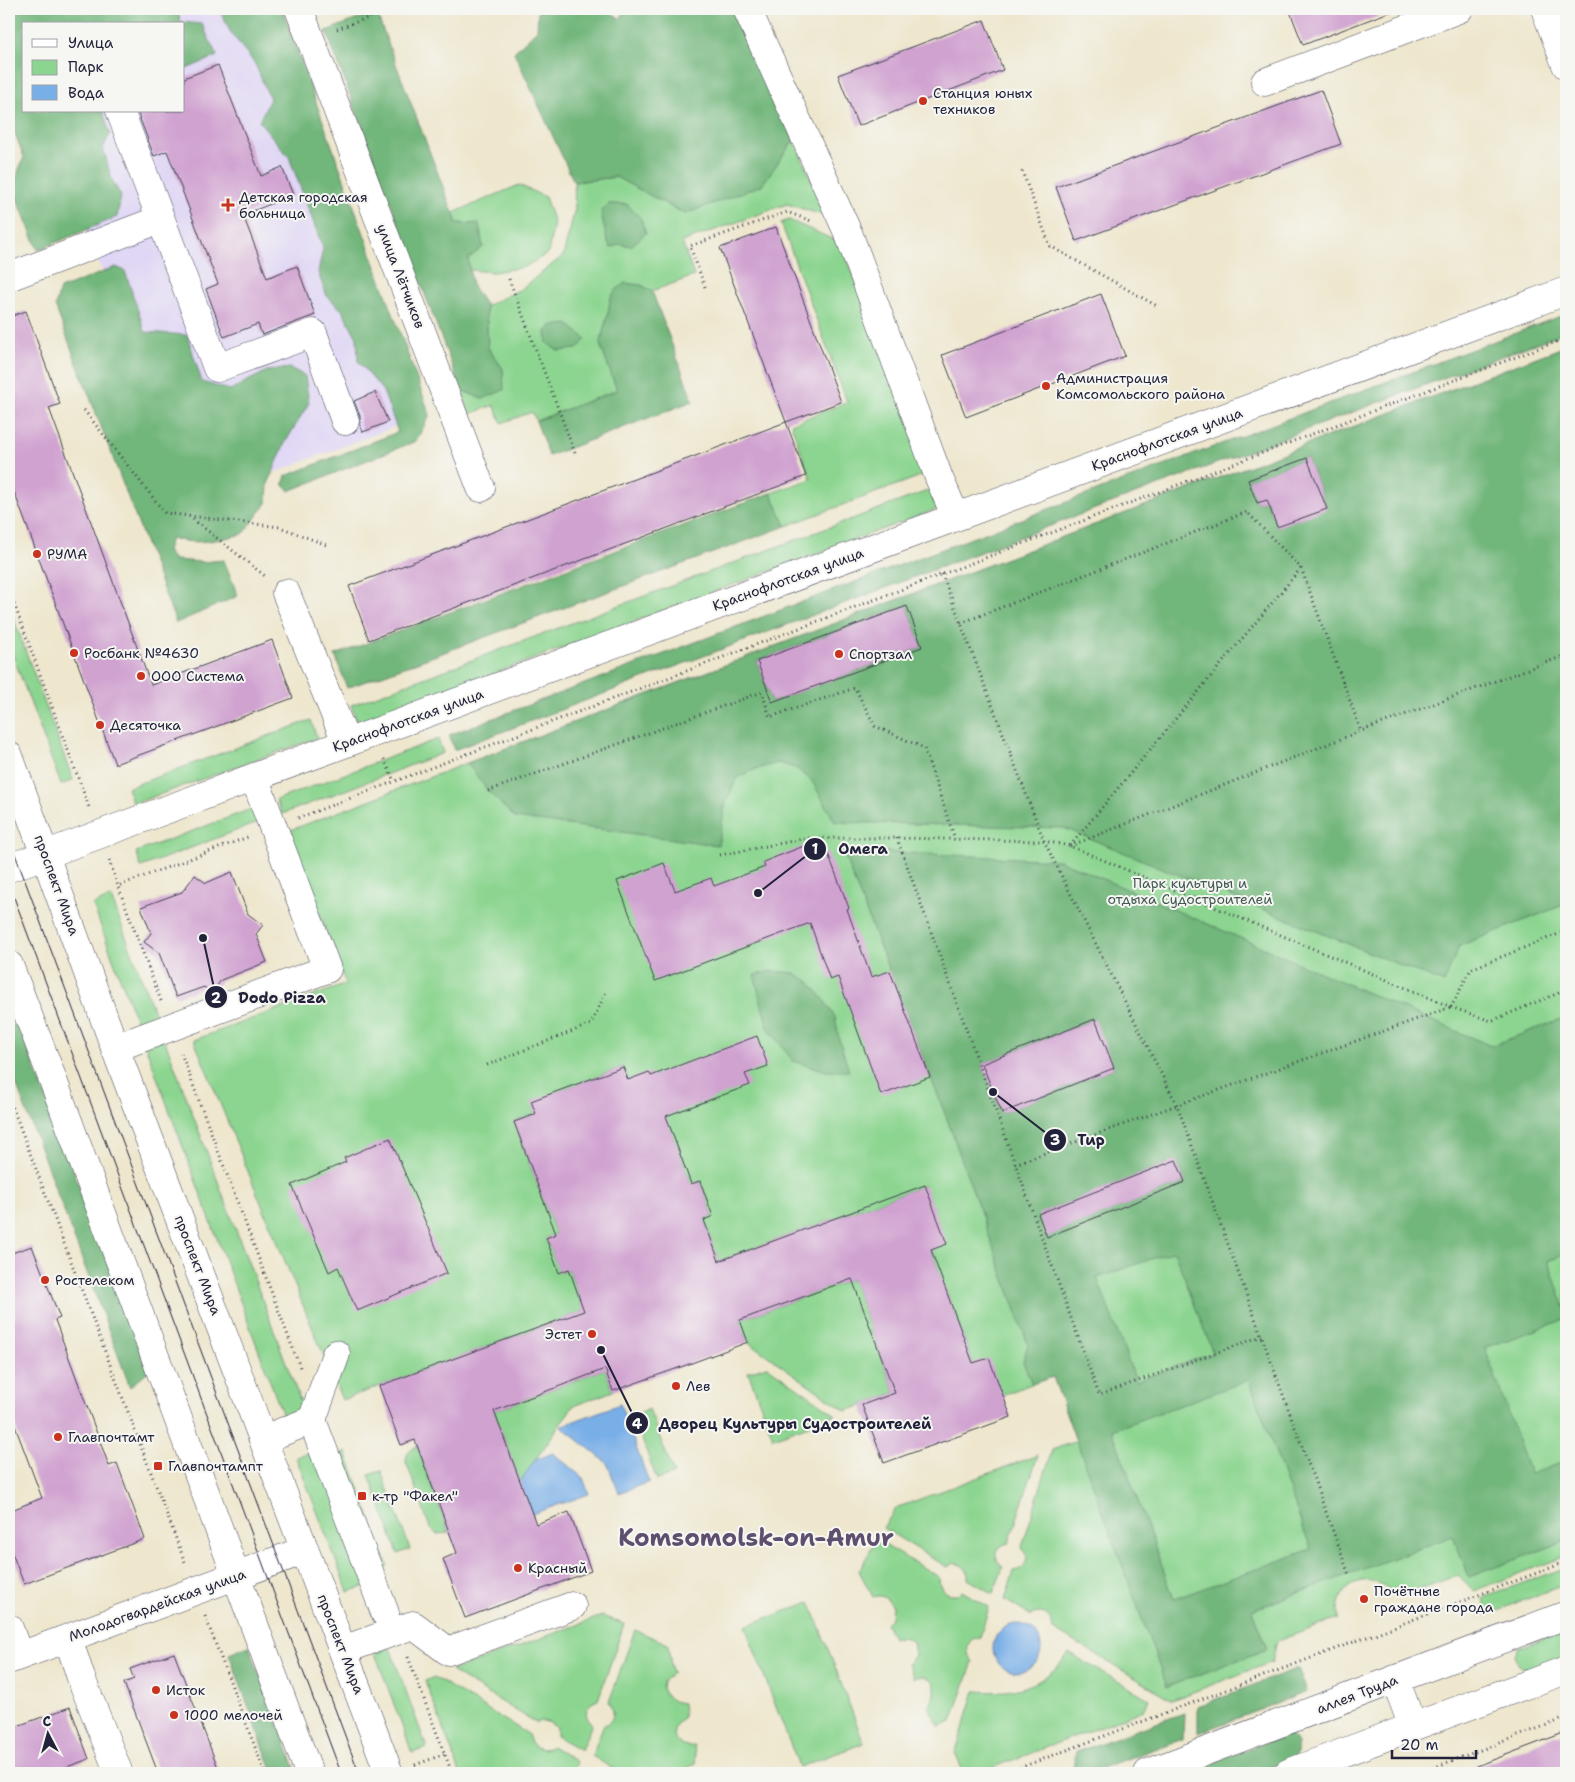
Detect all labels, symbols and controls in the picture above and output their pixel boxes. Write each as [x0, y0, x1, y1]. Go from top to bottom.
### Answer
legend [22, 22, 185, 112]
text: Улица [68, 33, 114, 53]
text: Парк [68, 57, 104, 77]
text: Вода [68, 83, 105, 103]
place label: Станция юных техников [933, 84, 1032, 118]
marker: Станция юных техников [917, 95, 929, 107]
place label: Детская городская больница [239, 188, 368, 222]
marker: Детская городская больница [221, 198, 235, 212]
street label: улица Лётчиков [373, 221, 429, 331]
place label: Администрация Комсомольского района [1056, 369, 1225, 403]
marker: Администрация Комсомольского района [1040, 380, 1052, 392]
street label: Краснофлотская улица [1089, 403, 1245, 475]
street label: Краснофлотская улица [710, 543, 866, 615]
place label: РУМА [47, 545, 87, 563]
marker: РУМА [31, 548, 43, 560]
place label: Росбанк №4630 [84, 644, 199, 662]
place label: Спортзал [849, 645, 912, 663]
marker: Росбанк №4630 [68, 647, 80, 659]
marker: Спортзал [833, 648, 845, 660]
place label: ООО Система [151, 667, 244, 685]
marker: ООО Система [135, 670, 147, 682]
street label: Краснофлотская улица [330, 684, 486, 756]
place label: Десяточка [110, 716, 181, 734]
marker: Десяточка [94, 719, 106, 731]
street label: проспект Мира [30, 832, 84, 938]
callout: Омега [803, 834, 897, 864]
text: 1 [812, 839, 819, 859]
text: Омега [838, 839, 889, 859]
park label: Парк культуры и отдыха Судостроителей [1107, 874, 1273, 908]
callout: Dodo Pizza [203, 982, 336, 1012]
text: 2 [211, 988, 222, 1008]
text: Dodo Pizza [238, 988, 326, 1008]
callout: Тир [1042, 1125, 1114, 1155]
text: 3 [1050, 1130, 1060, 1150]
text: Тир [1077, 1130, 1105, 1150]
street label: проспект Мира [171, 1212, 225, 1318]
place label: Ростелеком [55, 1271, 134, 1289]
marker: Ростелеком [39, 1274, 51, 1286]
place label: Эстет [545, 1325, 583, 1343]
marker: Эстет [586, 1328, 598, 1340]
place label: Лев [686, 1377, 710, 1395]
marker: Лев [670, 1380, 682, 1392]
callout: Дворец Культуры Судостроителей [624, 1408, 942, 1438]
text: 4 [632, 1414, 643, 1434]
text: Дворец Культуры Судостроителей [659, 1414, 932, 1434]
place label: Главпочтамт [68, 1428, 155, 1446]
marker: Главпочтамт [52, 1431, 64, 1443]
place label: Главпочтампт [168, 1457, 264, 1475]
marker: Главпочтампт [152, 1460, 164, 1472]
place label: к-тр "Факел" [372, 1487, 458, 1505]
marker: к-тр "Факел" [356, 1490, 368, 1502]
district label: Komsomolsk-on-Amur [618, 1522, 894, 1554]
place label: Красный [528, 1559, 587, 1577]
marker: Красный [512, 1562, 524, 1574]
street label: Молодогвардейская улица [66, 1564, 248, 1645]
place label: Почётные граждане города [1374, 1582, 1494, 1616]
street label: проспект Мира [314, 1591, 368, 1697]
marker: Почётные граждане города [1358, 1593, 1370, 1605]
street label: аллея Труда [1314, 1670, 1400, 1718]
place label: Исток [166, 1681, 206, 1699]
marker: Исток [150, 1684, 162, 1696]
place label: 1000 мелочей [184, 1706, 283, 1724]
marker: 1000 мелочей [168, 1709, 180, 1721]
north arrow [22, 1710, 72, 1760]
text: С [41, 1712, 52, 1730]
scale bar [1392, 1727, 1476, 1759]
text: 20 m [1400, 1735, 1439, 1755]

